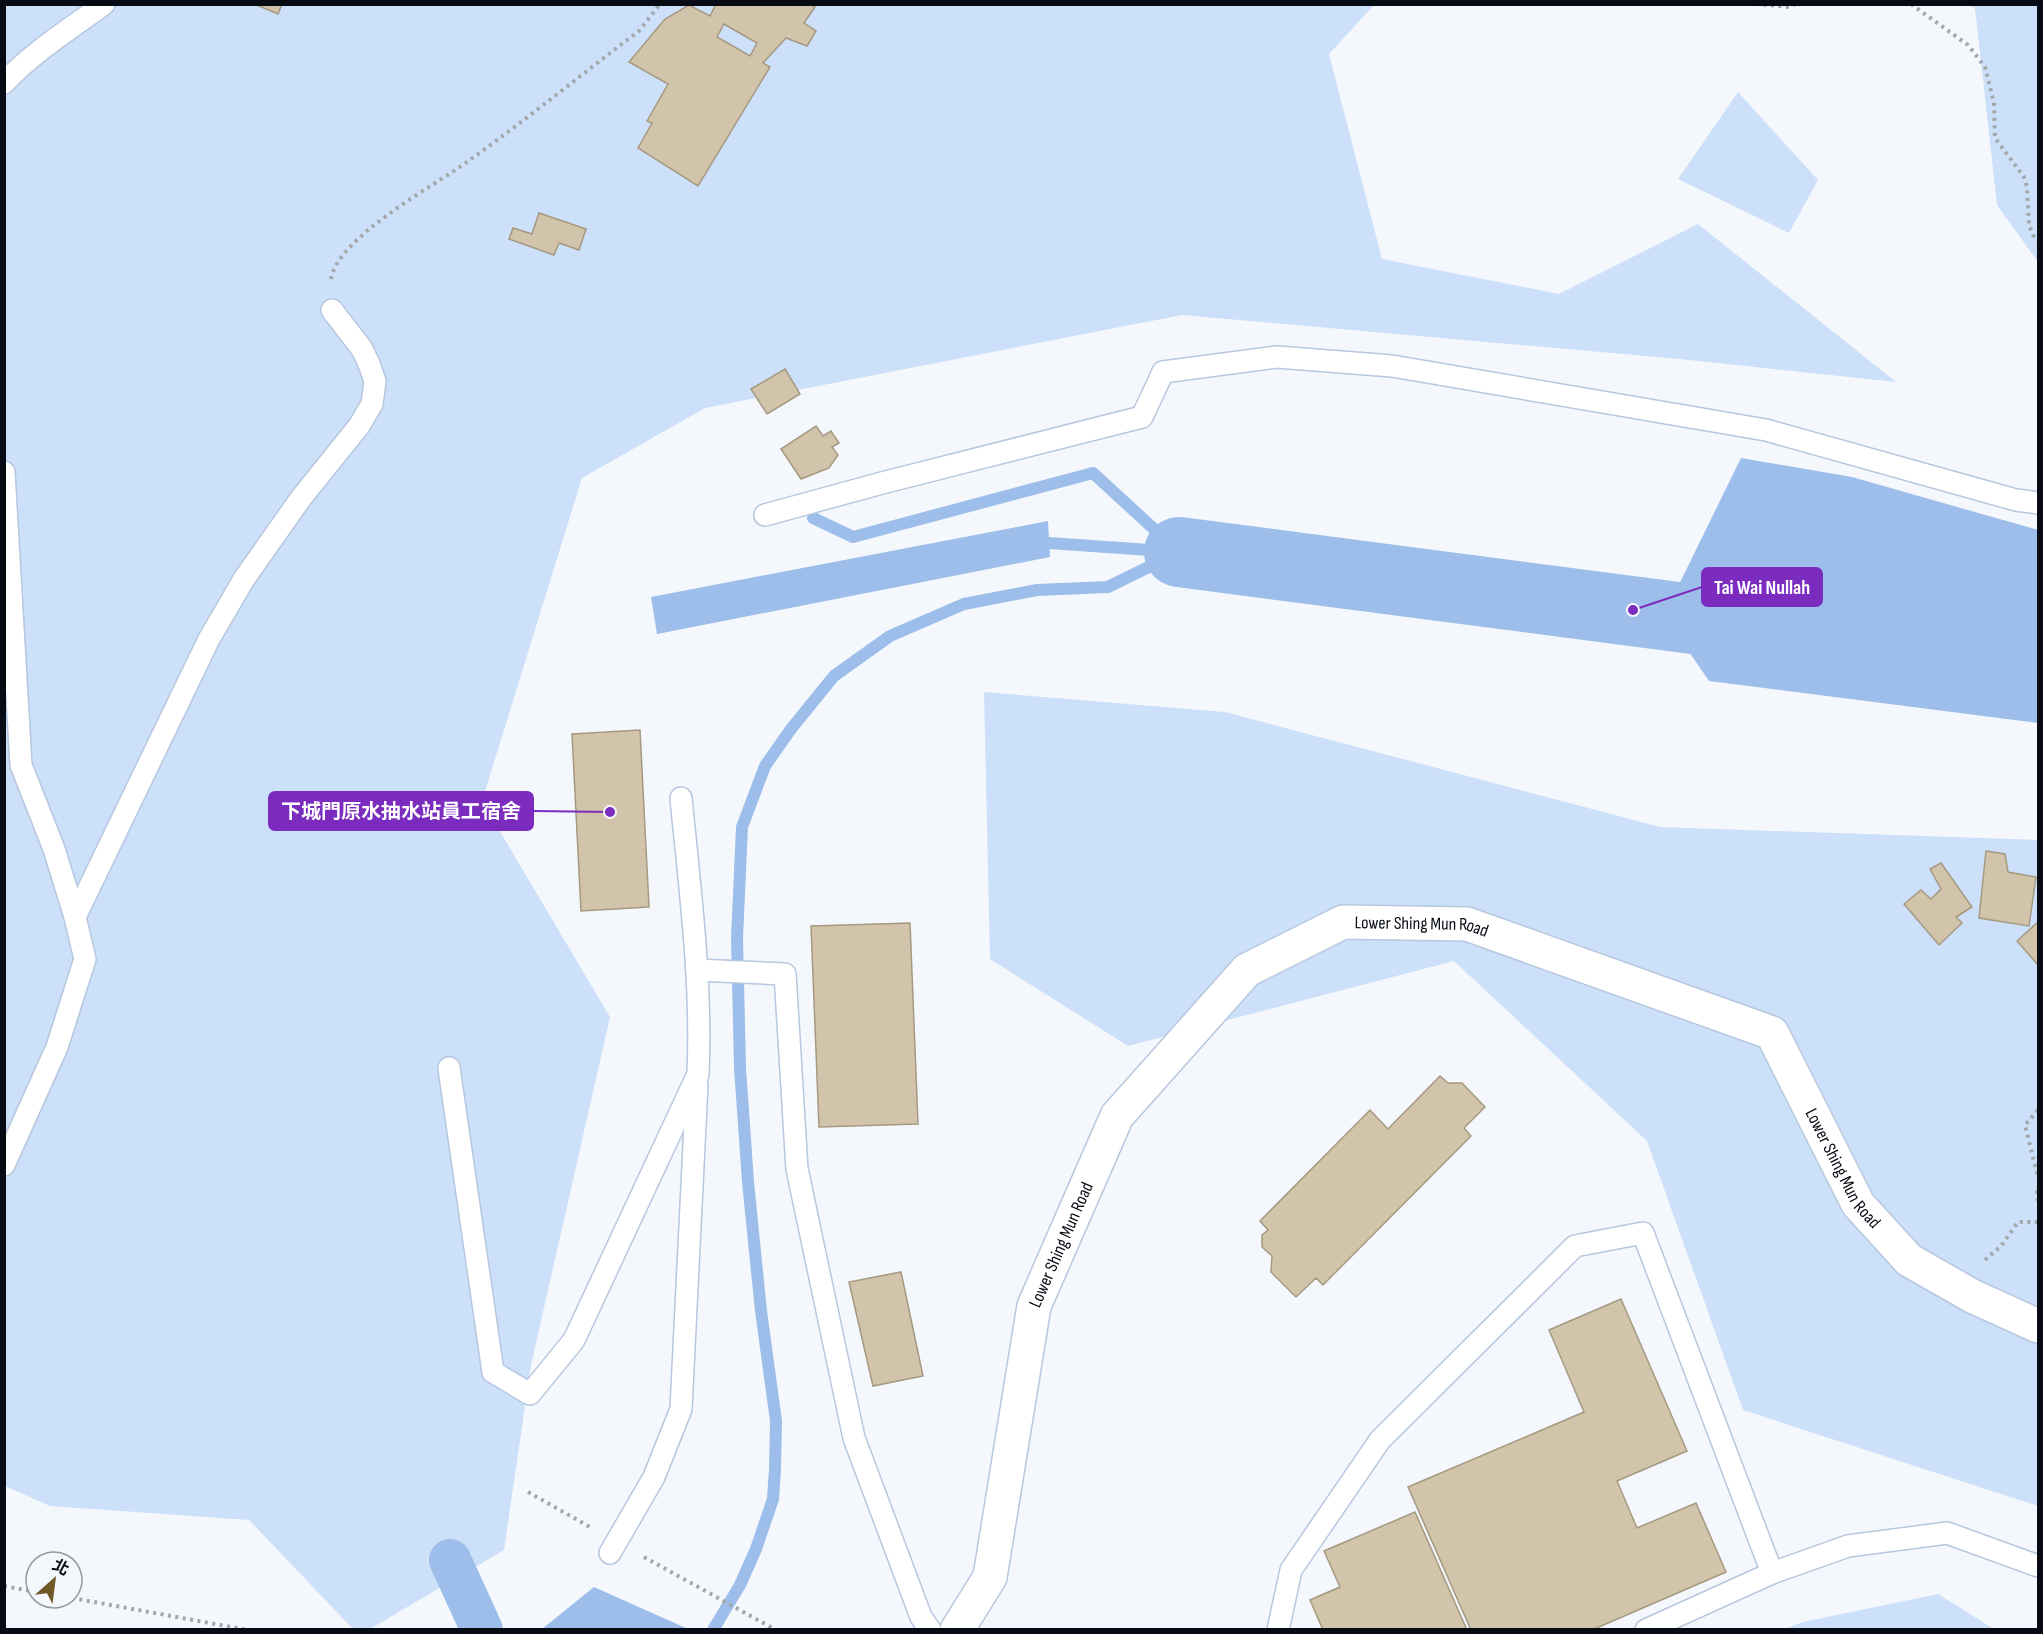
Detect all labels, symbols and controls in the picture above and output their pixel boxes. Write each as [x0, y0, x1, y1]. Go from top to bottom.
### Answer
callout: Tai Wai Nullah [1702, 568, 1822, 606]
text: Tai Wai Nullah [1714, 576, 1810, 600]
callout: 下城門原水抽水站員工宿舍 [269, 792, 533, 830]
text: 下城門原水抽水站員工宿舍 [281, 800, 521, 824]
street label: Lower Shing Mun Road [1354, 912, 1491, 942]
street label: Lower Shing Mun Road [1801, 1105, 1885, 1233]
street label: Lower Shing Mun Road [1025, 1179, 1098, 1311]
north arrow [24, 1550, 84, 1610]
text: 北 [49, 1556, 72, 1580]

